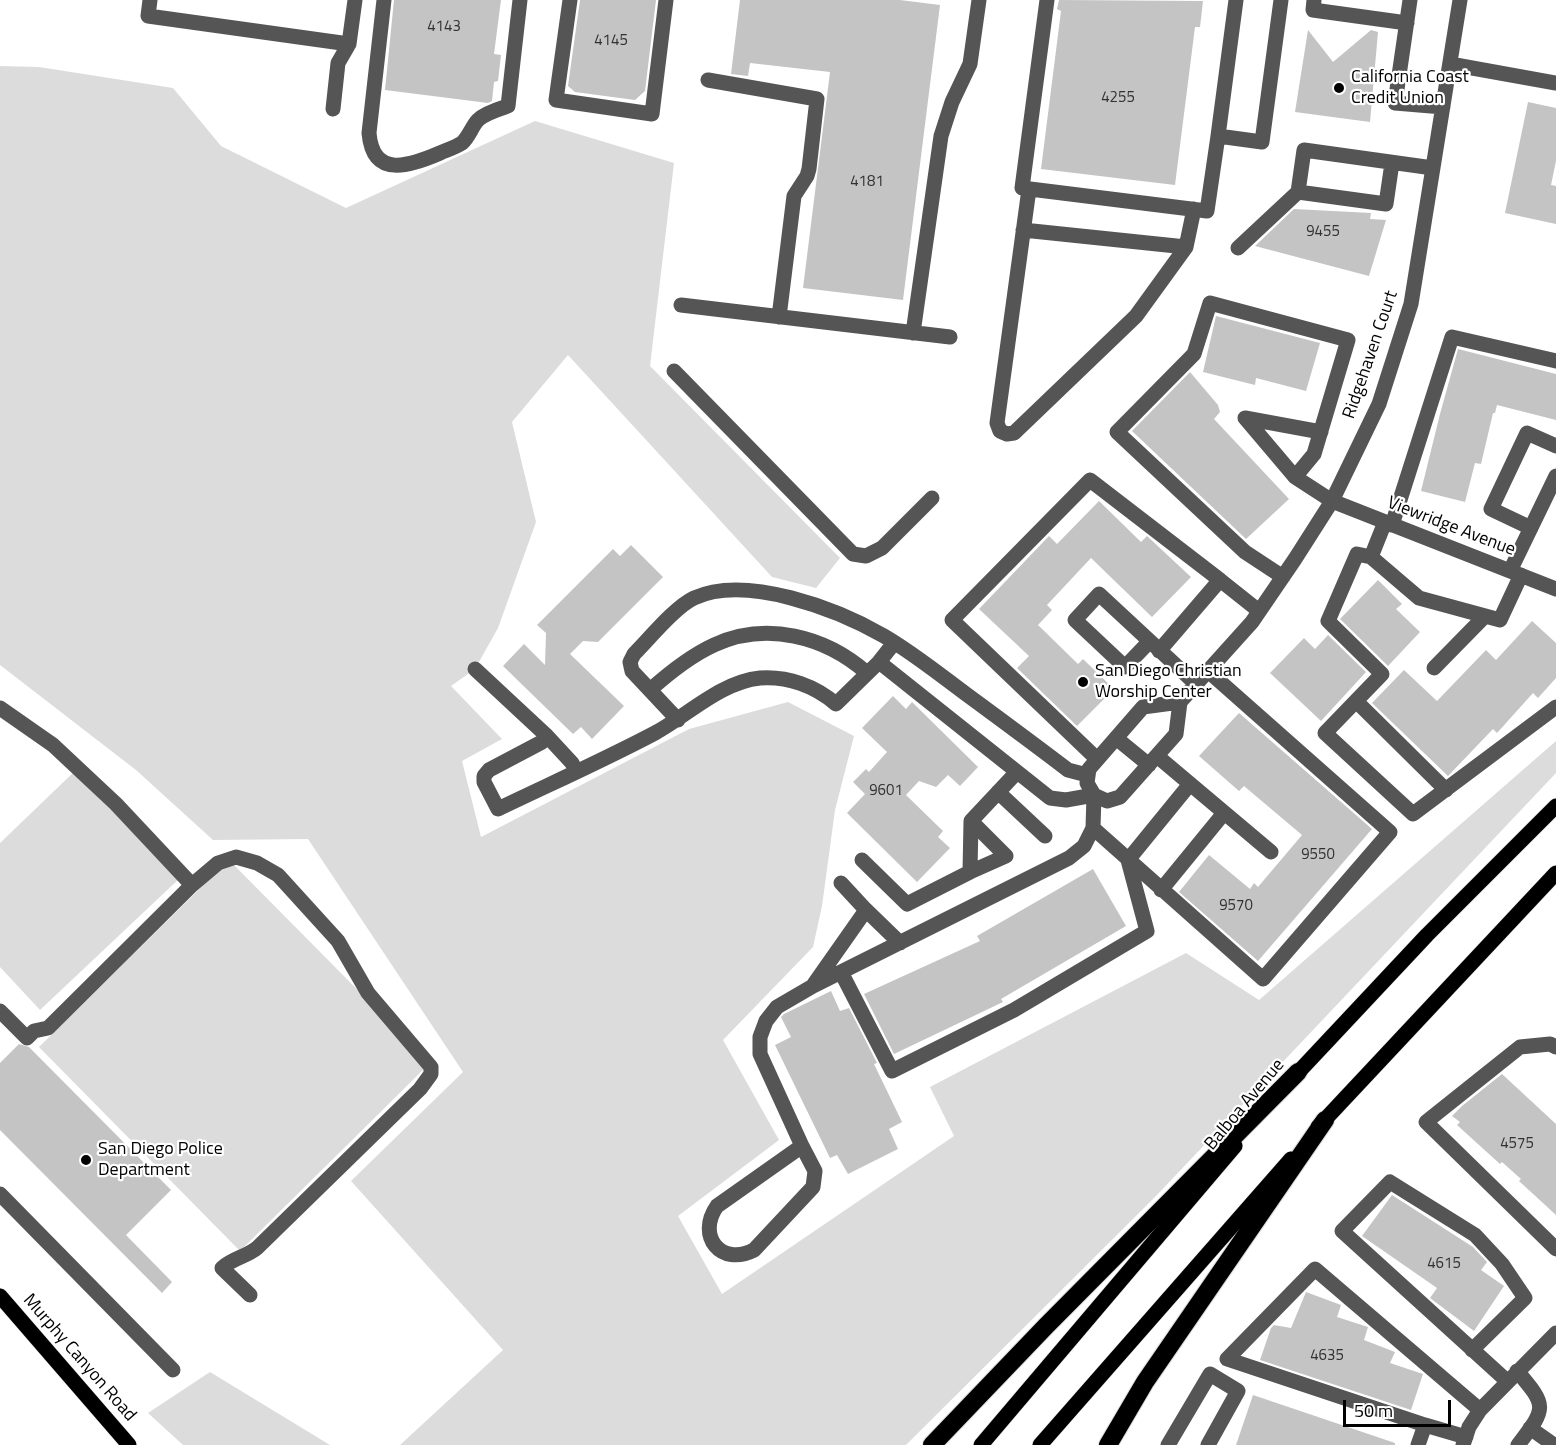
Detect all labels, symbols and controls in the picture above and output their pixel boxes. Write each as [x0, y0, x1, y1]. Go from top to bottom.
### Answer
house number: 4143 [427, 18, 461, 36]
house number: 4145 [594, 32, 628, 50]
place label: California Coast Credit Union [1351, 67, 1469, 110]
marker: California Coast Credit Union [1332, 81, 1346, 95]
house number: 4255 [1101, 89, 1135, 107]
house number: 4181 [850, 173, 884, 191]
house number: 9455 [1306, 223, 1340, 241]
street label: Ridgehaven Court [1339, 288, 1403, 422]
street label: Viewridge Avenue [1384, 493, 1518, 561]
place label: San Diego Christian Worship Center [1095, 661, 1242, 704]
marker: San Diego Christian Worship Center [1076, 675, 1090, 689]
house number: 9601 [869, 782, 903, 800]
house number: 9550 [1301, 846, 1335, 864]
house number: 9570 [1219, 897, 1253, 915]
street label: Balboa Avenue [1201, 1055, 1289, 1155]
house number: 4575 [1500, 1135, 1534, 1153]
place label: San Diego Police Department [98, 1139, 223, 1182]
marker: San Diego Police Department [79, 1153, 93, 1167]
house number: 4615 [1427, 1255, 1461, 1273]
street label: Murphy Canyon Road [18, 1290, 140, 1426]
house number: 4635 [1310, 1347, 1344, 1365]
scale bar [1346, 1388, 1454, 1426]
text: 50 m [1354, 1397, 1393, 1424]

